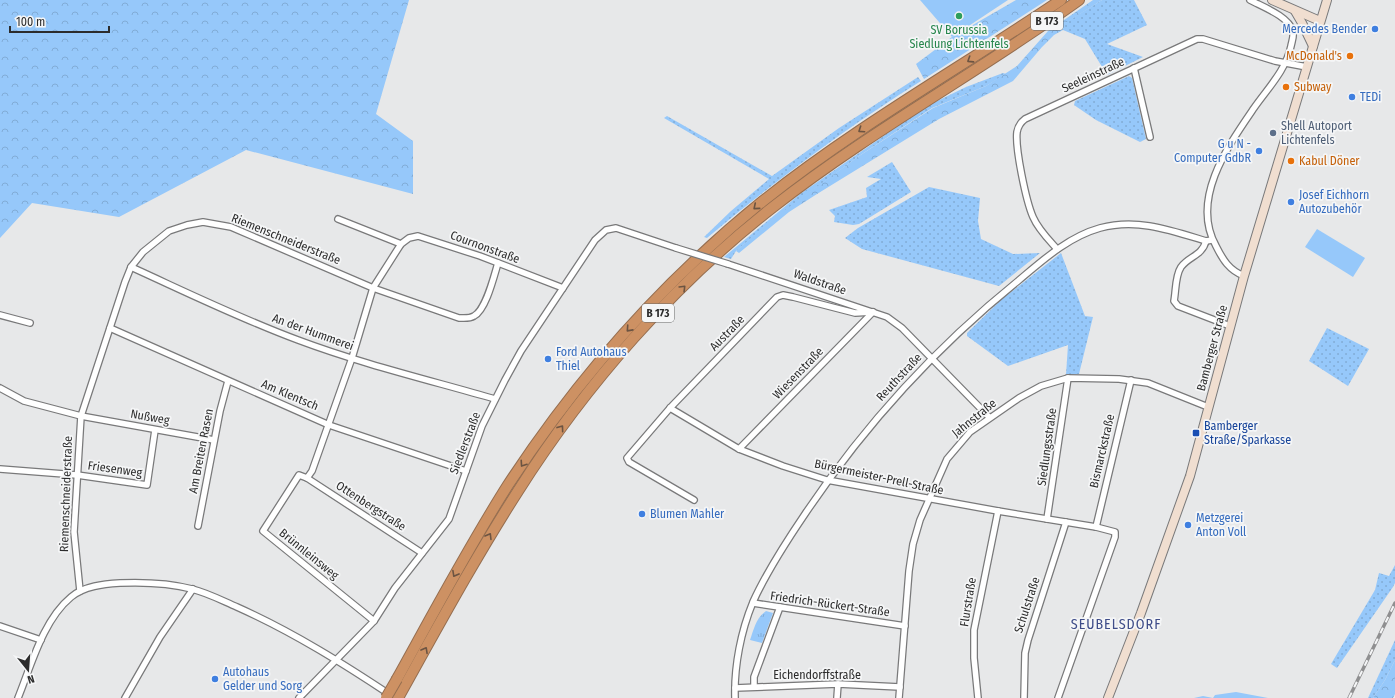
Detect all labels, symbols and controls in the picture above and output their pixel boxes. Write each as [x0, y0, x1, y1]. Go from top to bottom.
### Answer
scale bar [10, 8, 109, 34]
marker: SV Borussia Siedlung Lichtenfels [954, 11, 964, 21]
road number: B 173 [1031, 12, 1063, 30]
text: 100 m [16, 15, 45, 29]
place label: Mercedes Bender [1282, 22, 1368, 36]
place label: SV Borussia Siedlung Lichtenfels [909, 23, 1009, 51]
marker: Mercedes Bender [1370, 24, 1380, 34]
place label: McDonald's [1286, 49, 1342, 63]
marker: McDonald's [1345, 51, 1355, 61]
street label: Seeleinstraße [1060, 54, 1127, 96]
one-way arrow [967, 55, 974, 63]
place label: Subway [1294, 80, 1332, 94]
marker: Subway [1281, 82, 1291, 92]
place label: TEDi [1360, 90, 1381, 104]
marker: TEDi [1347, 92, 1357, 102]
place label: Shell Autoport Lichtenfels [1281, 119, 1352, 147]
one-way arrow [858, 125, 865, 132]
marker: Shell Autoport Lichtenfels [1268, 128, 1278, 138]
place label: G u N - Computer GdbR [1174, 137, 1251, 165]
marker: G u N - Computer GdbR [1254, 146, 1264, 156]
place label: Kabul Döner [1299, 154, 1360, 168]
marker: Kabul Döner [1286, 156, 1296, 166]
place label: Josef Eichhorn Autozubehör [1299, 188, 1369, 216]
marker: Josef Eichhorn Autozubehör [1286, 197, 1296, 207]
one-way arrow [754, 203, 761, 210]
street label: Riemenschneiderstraße [229, 211, 343, 267]
street label: Cournonstraße [448, 228, 522, 266]
street label: Waldstraße [792, 266, 848, 298]
one-way arrow [678, 285, 686, 293]
street label: Bamberger Straße [1194, 303, 1230, 392]
road number: B 173 [642, 304, 674, 322]
street label: An der Hummerei [270, 311, 356, 353]
street label: Austraße [707, 312, 747, 354]
one-way arrow [627, 324, 634, 331]
street label: Wiesenstraße [770, 344, 826, 402]
place label: Ford Autohaus Thiel [556, 345, 627, 373]
street label: Reuthstraße [873, 350, 925, 404]
marker: Ford Autohaus Thiel [543, 354, 553, 364]
street label: Am Klentsch [259, 377, 321, 413]
street label: Jahnstraße [949, 396, 999, 440]
street label: Nußweg [129, 407, 171, 427]
street label: Am Breiten Rasen [186, 407, 216, 495]
street label: Siedlungsstraße [1035, 407, 1059, 487]
street label: Siedlerstraße [447, 410, 483, 476]
street label: Bismarckstraße [1087, 413, 1117, 489]
place label: Bamberger Straße/Sparkasse [1204, 419, 1291, 447]
one-way arrow [556, 425, 564, 432]
marker: Bamberger Straße/Sparkasse [1191, 428, 1201, 438]
street label: Riemenschneiderstraße [57, 436, 75, 552]
street label: Bürgermeister-Prell-Straße [813, 456, 945, 498]
street label: Friesenweg [87, 458, 143, 480]
one-way arrow [521, 459, 528, 466]
street label: Ottenbergstraße [333, 478, 409, 534]
place label: Blumen Mahler [650, 507, 725, 521]
marker: Blumen Mahler [637, 509, 647, 519]
place label: Metzgerei Anton Voll [1196, 511, 1246, 539]
marker: Metzgerei Anton Voll [1183, 520, 1193, 530]
street label: Brünnleinsweg [276, 526, 342, 582]
one-way arrow [485, 533, 492, 540]
one-way arrow [452, 570, 460, 578]
street label: Schulstraße [1011, 575, 1043, 635]
street label: Flurstraße [957, 576, 979, 628]
street label: Friedrich-Rückert-Straße [769, 589, 891, 619]
district label: SEUBELSDORF [1071, 616, 1161, 633]
one-way arrow [420, 646, 428, 654]
north arrow [8, 650, 48, 690]
place label: Autohaus Gelder und Sorg [223, 665, 302, 693]
street label: Eichendorffstraße [773, 668, 861, 682]
text: N [26, 672, 36, 686]
marker: Autohaus Gelder und Sorg [210, 674, 220, 684]

